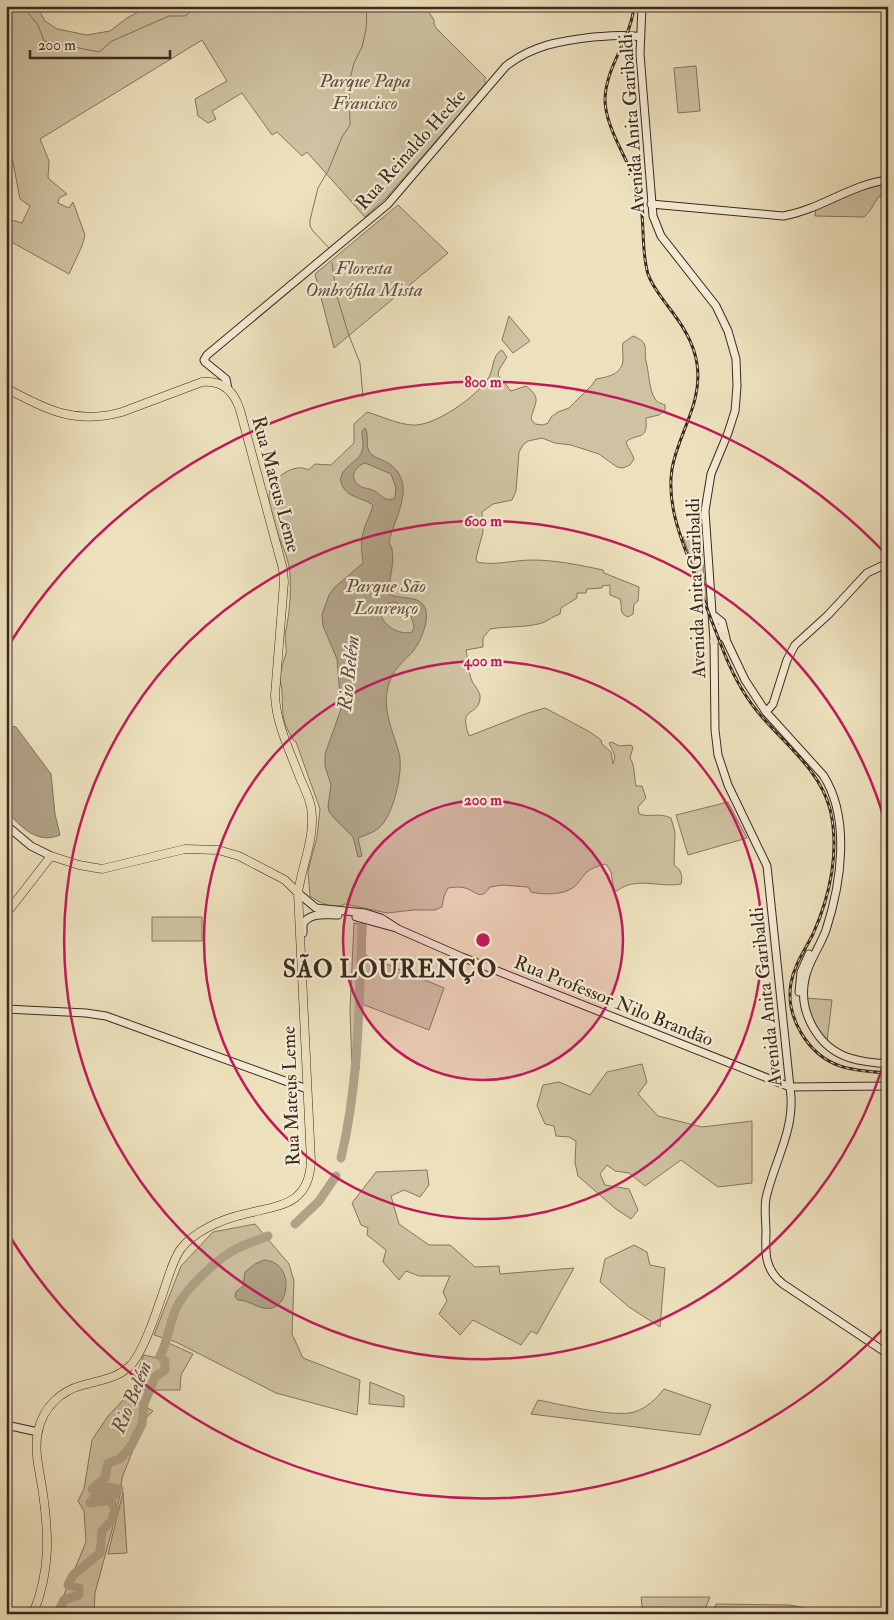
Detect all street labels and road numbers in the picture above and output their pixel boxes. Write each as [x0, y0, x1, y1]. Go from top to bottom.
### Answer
street label: Avenida Anita Garibaldi [614, 33, 650, 216]
street label: Rua Reinaldo Hecke [350, 84, 471, 215]
street label: Rua Mateus Leme [246, 414, 306, 555]
street label: Avenida Anita Garibaldi [681, 497, 711, 680]
street label: Avenida Anita Garibaldi [745, 906, 787, 1089]
street label: Rua Professor Nilo Brandão [511, 950, 717, 1052]
street label: Rua Mateus Leme [277, 1026, 305, 1166]

